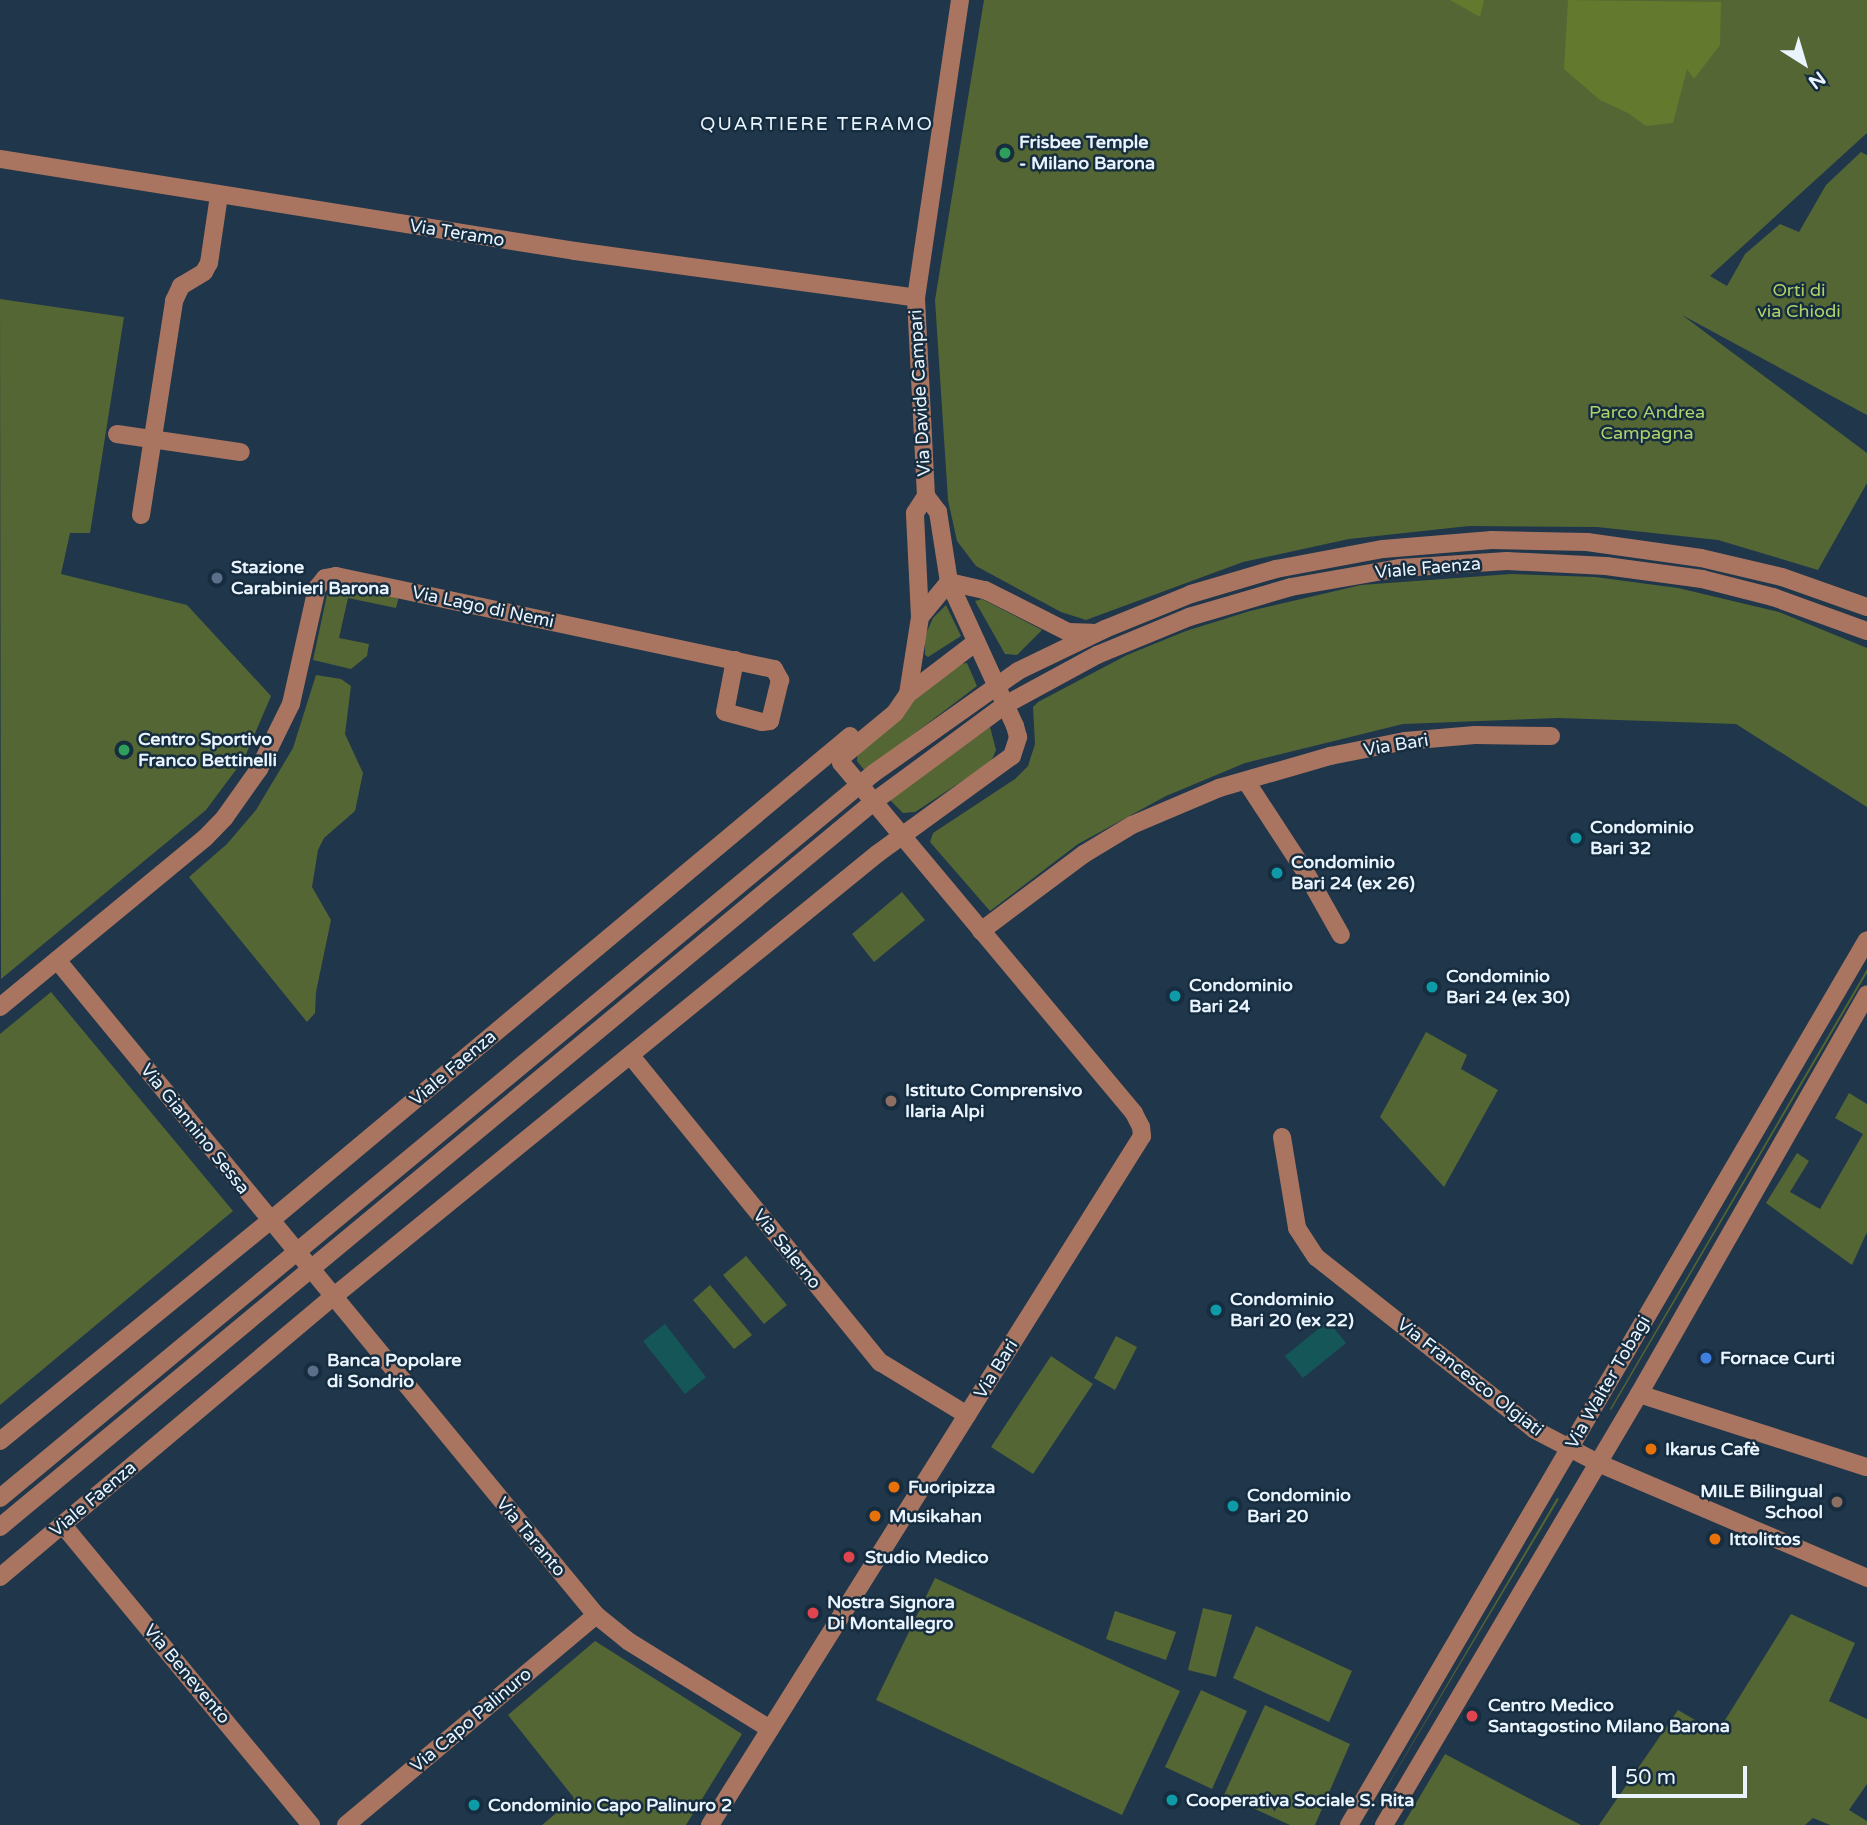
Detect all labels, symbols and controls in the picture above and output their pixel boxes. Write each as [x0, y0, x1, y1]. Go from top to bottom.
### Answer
north arrow [1769, 28, 1839, 98]
text: N [1804, 66, 1829, 93]
district label: QUARTIERE TERAMO [702, 114, 932, 136]
place label: Frisbee Temple - Milano Barona [1019, 132, 1155, 174]
marker: Frisbee Temple - Milano Barona [997, 145, 1013, 161]
street label: Via Teramo [408, 215, 506, 251]
park label: Orti di via Chiodi [1757, 280, 1841, 322]
street label: Via Davide Campari [905, 309, 935, 477]
park label: Parco Andrea Campagna [1589, 402, 1705, 444]
street label: Viale Faenza [1374, 553, 1482, 583]
place label: Stazione Carabinieri Barona [231, 557, 389, 600]
marker: Stazione Carabinieri Barona [209, 570, 225, 586]
street label: Via Lago di Nemi [410, 581, 556, 633]
place label: Centro Sportivo Franco Bettinelli [138, 729, 277, 772]
street label: Via Bari [1362, 729, 1430, 761]
marker: Centro Sportivo Franco Bettinelli [116, 742, 132, 758]
place label: Condominio Bari 32 [1590, 817, 1694, 860]
marker: Condominio Bari 32 [1568, 830, 1584, 846]
place label: Condominio Bari 24 (ex 26) [1291, 852, 1415, 894]
marker: Condominio Bari 24 (ex 26) [1269, 865, 1285, 881]
place label: Condominio Bari 24 (ex 30) [1446, 966, 1570, 1009]
place label: Condominio Bari 24 [1189, 975, 1293, 1018]
marker: Condominio Bari 24 (ex 30) [1424, 979, 1440, 995]
marker: Condominio Bari 24 [1167, 988, 1183, 1004]
street label: Viale Faenza [405, 1026, 501, 1110]
street label: Via Giannino Sessa [136, 1059, 254, 1199]
place label: Istituto Comprensivo Ilaria Alpi [905, 1080, 1082, 1122]
marker: Istituto Comprensivo Ilaria Alpi [883, 1093, 899, 1109]
street label: Via Salerno [748, 1205, 826, 1293]
place label: Condominio Bari 20 (ex 22) [1230, 1289, 1354, 1332]
marker: Condominio Bari 20 (ex 22) [1208, 1302, 1224, 1318]
street label: Via Walter Tobagi [1561, 1312, 1655, 1452]
street label: Via Francesco Olgiati [1393, 1313, 1547, 1441]
street label: Via Bari [969, 1335, 1023, 1403]
place label: Fornace Curti [1720, 1347, 1835, 1369]
place label: Banca Popolare di Sondrio [327, 1350, 461, 1392]
marker: Fornace Curti [1698, 1350, 1714, 1366]
marker: Banca Popolare di Sondrio [305, 1363, 321, 1379]
place label: Ikarus Cafè [1665, 1438, 1760, 1460]
marker: Ikarus Cafè [1643, 1441, 1659, 1457]
street label: Viale Faenza [45, 1457, 141, 1541]
place label: Fuoripizza [908, 1476, 995, 1498]
marker: Fuoripizza [886, 1479, 902, 1495]
place label: MILE Bilingual School [1700, 1481, 1823, 1524]
place label: Condominio Bari 20 [1247, 1485, 1351, 1528]
street label: Via Taranto [492, 1493, 570, 1581]
marker: MILE Bilingual School [1829, 1494, 1845, 1510]
marker: Condominio Bari 20 [1225, 1498, 1241, 1514]
place label: Musikahan [889, 1505, 982, 1527]
marker: Musikahan [867, 1508, 883, 1524]
place label: Ittolittos [1729, 1528, 1801, 1550]
marker: Ittolittos [1707, 1531, 1723, 1547]
place label: Studio Medico [865, 1546, 989, 1568]
marker: Studio Medico [839, 1547, 859, 1567]
place label: Nostra Signora Di Montallegro [827, 1592, 955, 1634]
marker: Nostra Signora Di Montallegro [805, 1605, 821, 1621]
street label: Via Benevento [139, 1620, 235, 1728]
street label: Via Capo Palinuro [406, 1663, 536, 1777]
place label: Centro Medico Santagostino Milano Barona [1488, 1695, 1730, 1738]
marker: Centro Medico Santagostino Milano Barona [1462, 1706, 1482, 1726]
scale bar [1615, 1752, 1750, 1796]
text: 50 m [1625, 1765, 1676, 1790]
place label: Cooperativa Sociale S. Rita [1186, 1789, 1414, 1811]
marker: Cooperativa Sociale S. Rita [1164, 1792, 1180, 1808]
place label: Condominio Capo Palinuro 2 [488, 1794, 732, 1816]
marker: Condominio Capo Palinuro 2 [466, 1797, 482, 1813]

